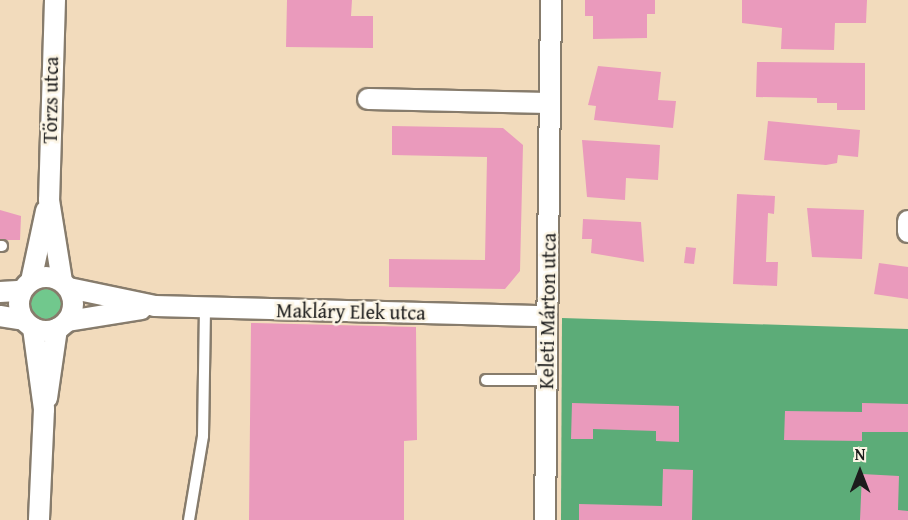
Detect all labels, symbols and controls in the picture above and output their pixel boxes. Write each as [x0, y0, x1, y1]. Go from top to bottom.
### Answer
street label: Törzs utca [37, 56, 63, 144]
street label: Keleti Márton utca [534, 233, 560, 389]
street label: Makláry Elek utca [276, 298, 426, 324]
north arrow [830, 442, 890, 502]
text: N [855, 442, 865, 466]

